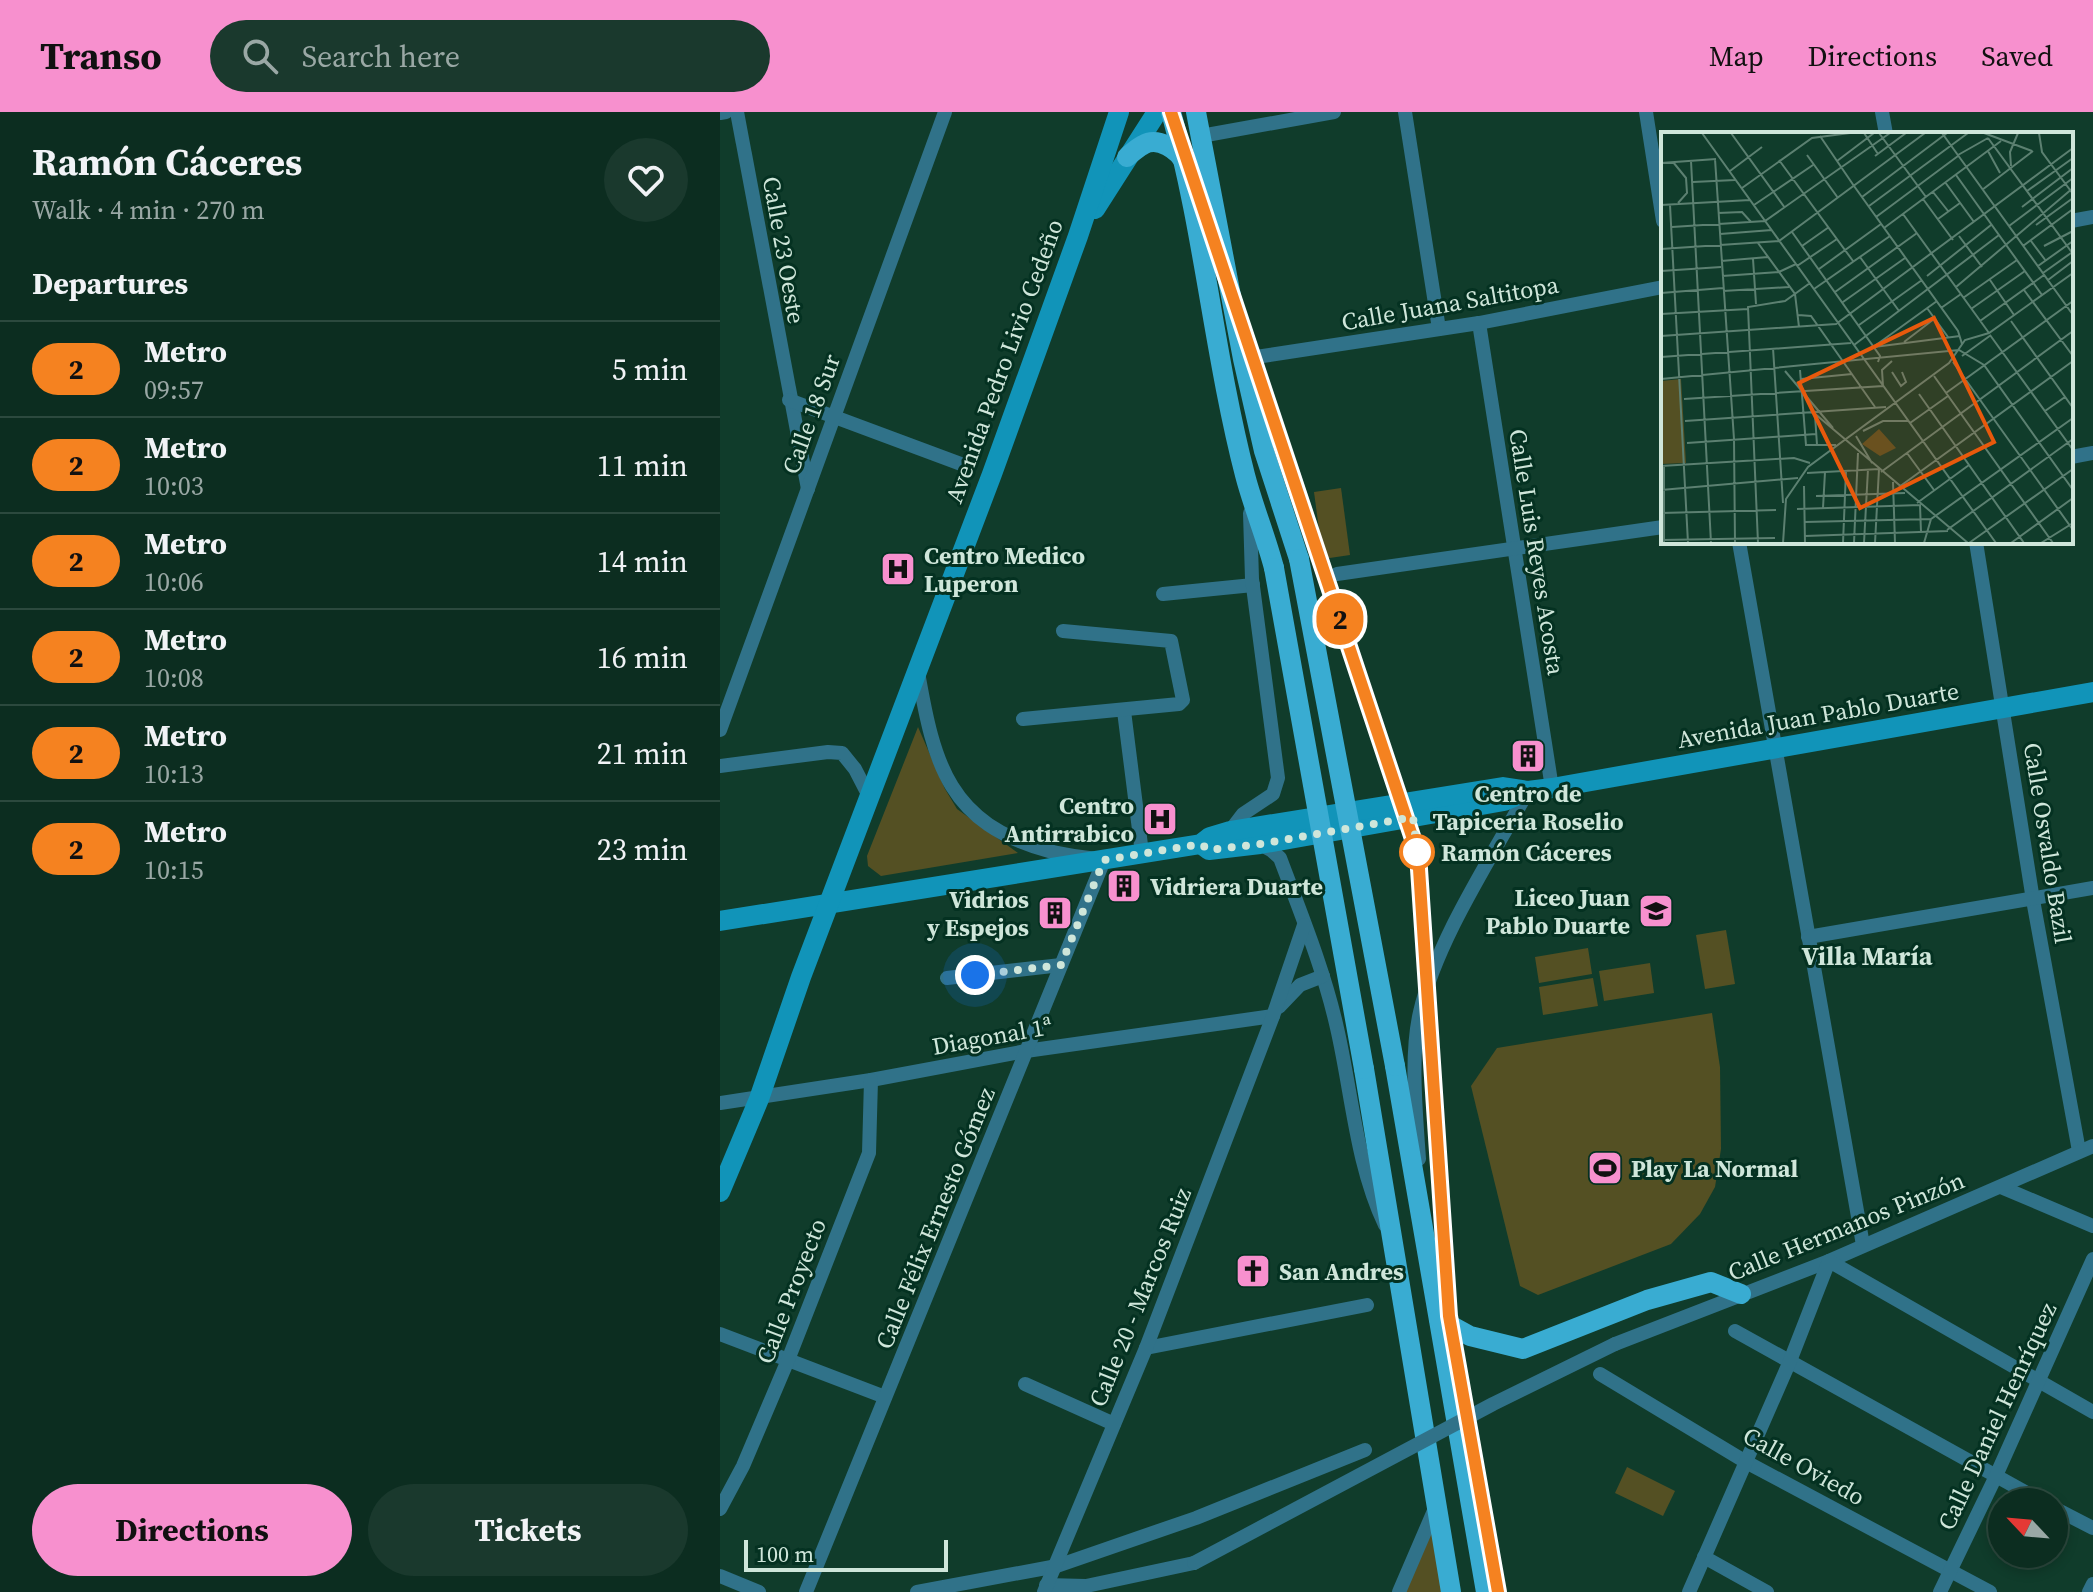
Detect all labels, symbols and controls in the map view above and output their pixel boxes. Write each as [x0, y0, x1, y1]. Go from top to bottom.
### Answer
search box [210, 20, 770, 92]
text: Transo [40, 30, 162, 82]
icon: search [238, 34, 282, 78]
text: Search here [302, 36, 460, 77]
text: Map [1709, 37, 1764, 75]
text: Directions [1808, 37, 1937, 75]
text: Saved [1981, 37, 2053, 75]
inset map [1661, 132, 2073, 544]
text: Ramón Cáceres [32, 136, 302, 188]
button: heart [604, 138, 688, 222]
street label: Calle 23 Oeste [755, 174, 813, 326]
text: Walk · 4 min · 270 m [32, 192, 265, 228]
street label: Avenida Pedro Livio Cedeño [937, 215, 1071, 507]
text: Departures [32, 263, 188, 304]
street label: Calle Juana Saltitopa [1339, 268, 1562, 338]
text: Metro [144, 331, 227, 372]
text: 5 min [612, 349, 688, 390]
street label: Calle 18 Sur [774, 349, 848, 479]
text: 2 [68, 350, 84, 388]
text: 09:57 [144, 372, 204, 408]
text: Metro [144, 427, 227, 468]
street label: Calle Luis Reyes Acosta [1501, 427, 1573, 678]
text: 11 min [597, 445, 688, 486]
text: 2 [68, 446, 84, 484]
text: 10:03 [144, 468, 204, 504]
text: Metro [144, 523, 227, 564]
place label: Centro Medico Luperon [924, 539, 1085, 600]
text: 14 min [597, 541, 688, 582]
text: 2 [68, 542, 84, 580]
hospital icon: Centro Medico Luperon [879, 550, 917, 588]
text: 10:06 [144, 564, 204, 600]
line badge: 2 [1314, 593, 1366, 645]
text: 2 [1332, 600, 1348, 638]
text: Metro [144, 619, 227, 660]
text: 16 min [597, 637, 688, 678]
text: 2 [68, 638, 84, 676]
text: 10:08 [144, 660, 204, 696]
street label: Avenida Juan Pablo Duarte [1675, 674, 1961, 756]
text: Metro [144, 715, 227, 756]
text: 21 min [597, 733, 688, 774]
text: 2 [68, 734, 84, 772]
building icon: Centro de Tapiceria Roselio [1509, 737, 1547, 775]
street label: Calle Osvaldo Bazil [2016, 740, 2080, 946]
text: 10:13 [144, 756, 204, 792]
place label: Centro de Tapiceria Roselio [1433, 777, 1623, 838]
place label: Centro Antirrabico [1005, 789, 1134, 850]
hospital icon: Centro Antirrabico [1141, 800, 1179, 838]
text: Metro [144, 811, 227, 852]
text: 23 min [597, 829, 688, 870]
text: 2 [68, 830, 84, 868]
marker: Ramón Cáceres [1400, 835, 1434, 869]
place label: Ramón Cáceres [1441, 836, 1612, 869]
text: 10:15 [144, 852, 204, 888]
building icon: Vidriera Duarte [1105, 867, 1143, 905]
place label: Vidriera Duarte [1150, 870, 1323, 903]
place label: Liceo Juan Pablo Duarte [1485, 881, 1630, 942]
place label: Vidrios y Espejos [926, 883, 1029, 944]
school or university icon: Liceo Juan Pablo Duarte [1637, 892, 1675, 930]
building icon: Vidrios y Espejos [1036, 894, 1074, 932]
district label: Villa María [1801, 938, 1933, 974]
your location [955, 955, 995, 995]
street label: Diagonal 1ª [929, 1009, 1055, 1063]
street label: Calle Félix Ernesto Gómez [867, 1082, 1003, 1354]
sports icon: Play La Normal [1586, 1149, 1624, 1187]
place label: Play La Normal [1631, 1152, 1799, 1185]
street label: Calle Hermanos Pinzón [1723, 1163, 1969, 1289]
street label: Calle 20 - Marcos Ruiz [1081, 1182, 1199, 1412]
street label: Calle Proyecto [748, 1214, 834, 1368]
church icon: San Andres [1234, 1252, 1272, 1290]
place label: San Andres [1279, 1255, 1404, 1288]
street label: Calle Daniel Henríquez [1930, 1297, 2064, 1535]
street label: Calle Oviedo [1737, 1419, 1871, 1513]
button: Directions [32, 1484, 352, 1576]
button: Tickets [368, 1484, 688, 1576]
north arrow [1988, 1488, 2068, 1568]
map controls [1988, 1488, 2068, 1568]
scale bar [744, 1536, 948, 1572]
text: 100 m [756, 1539, 814, 1569]

